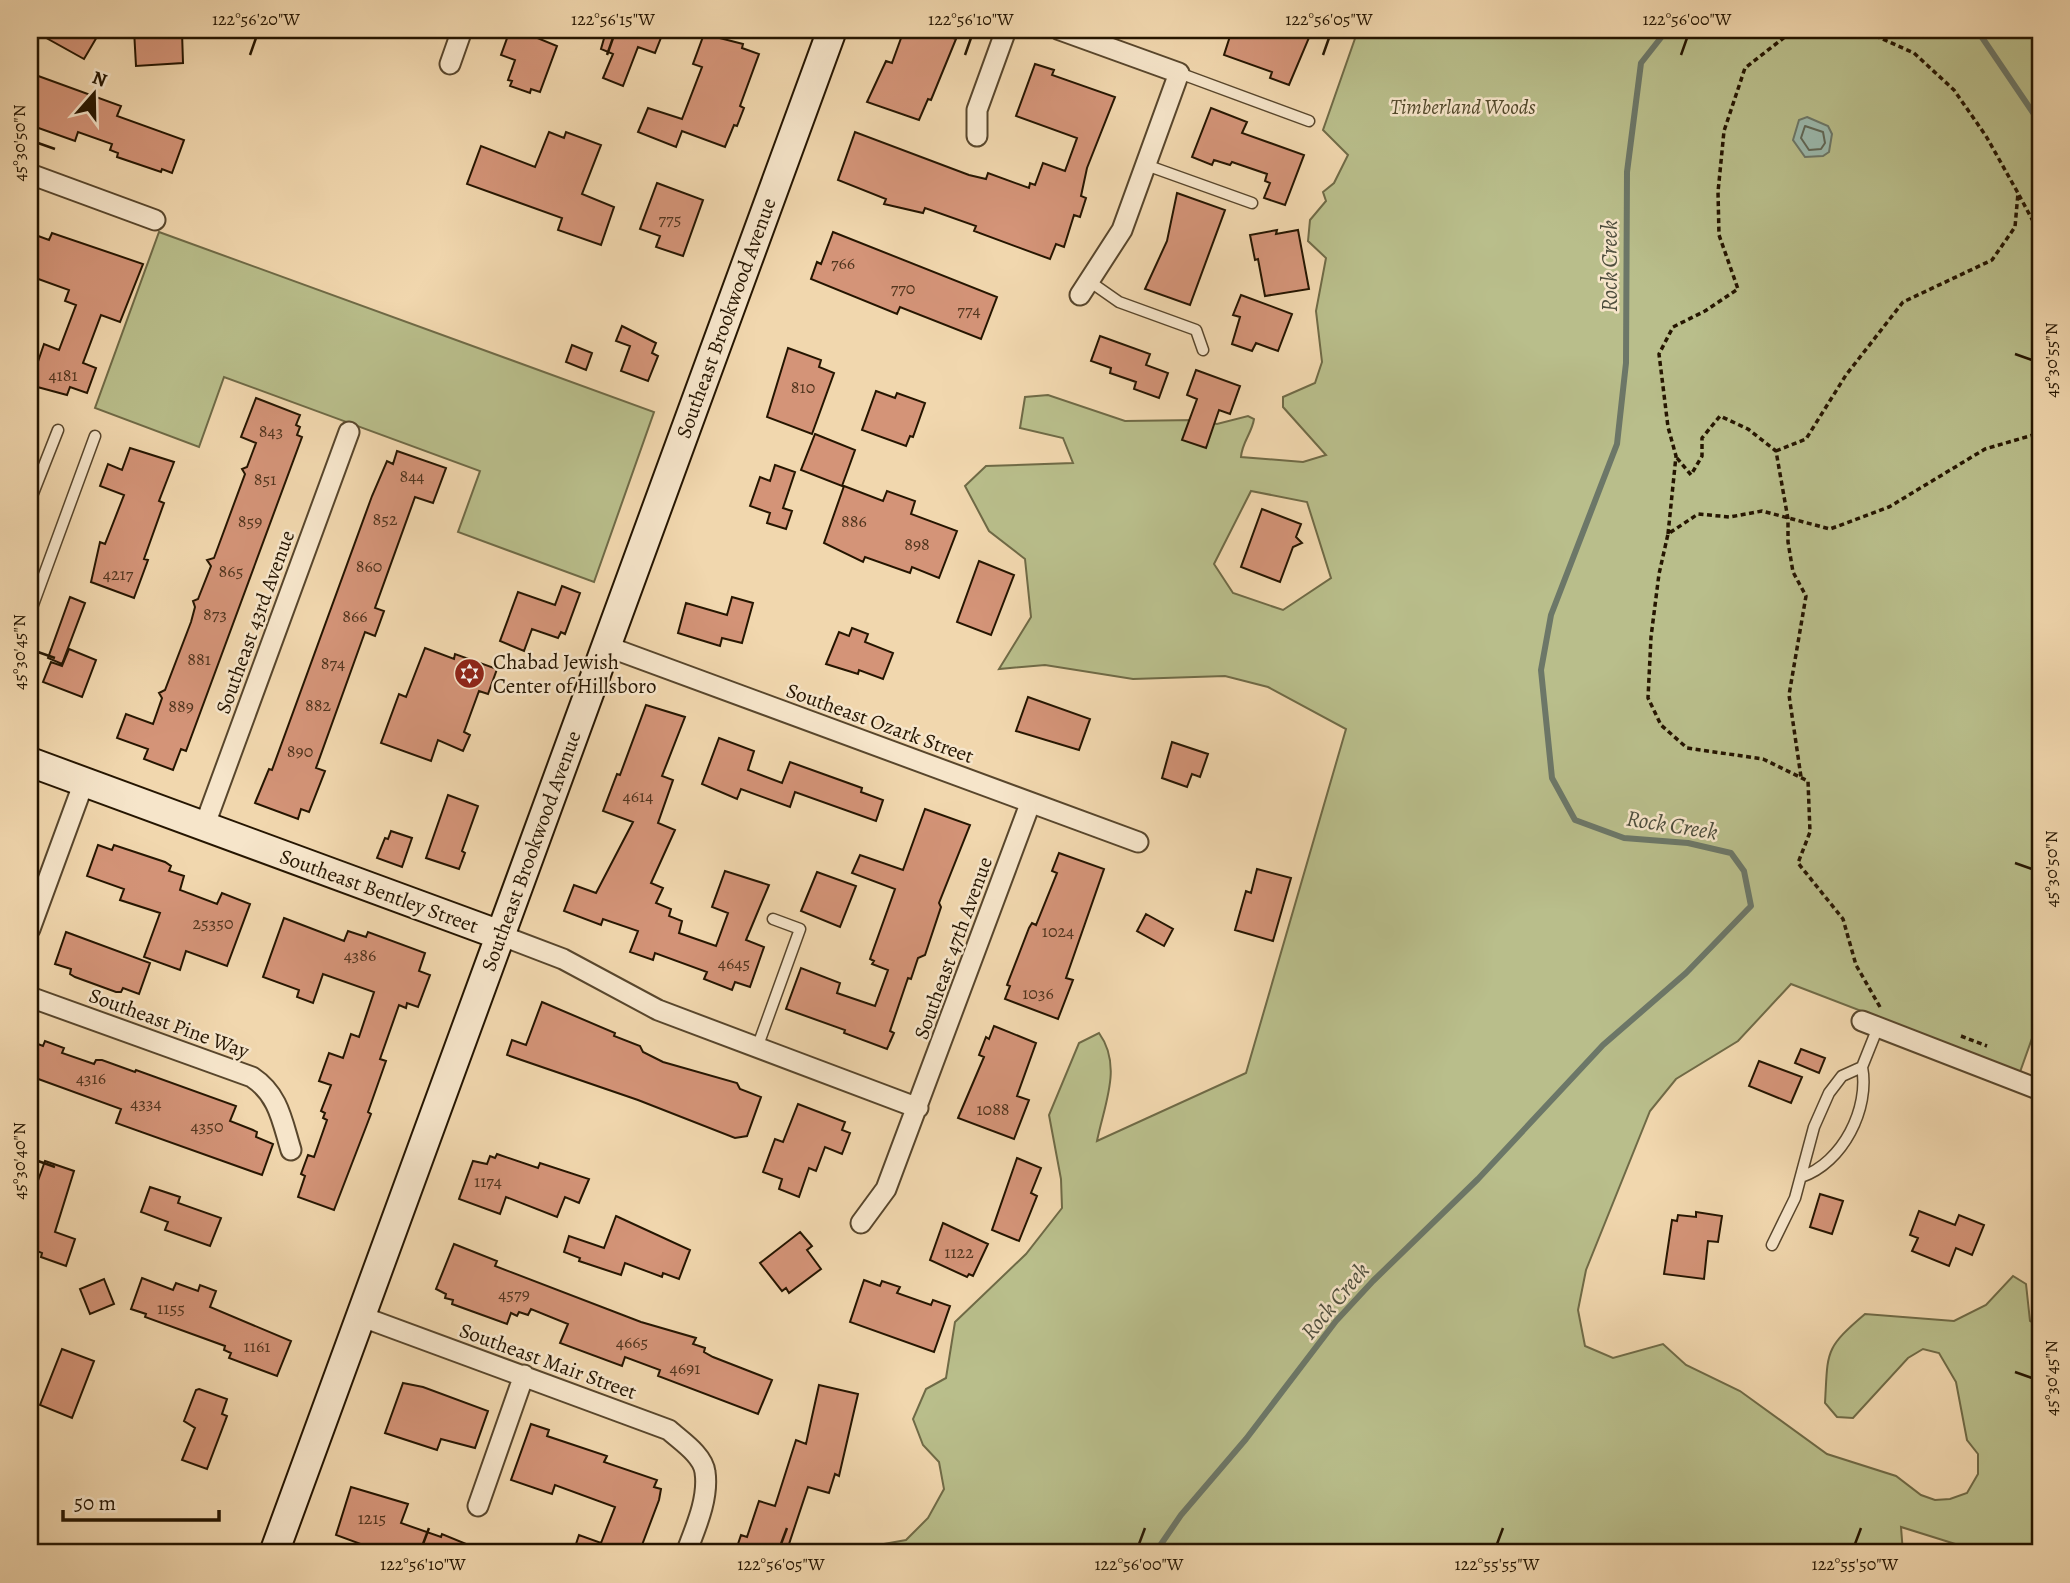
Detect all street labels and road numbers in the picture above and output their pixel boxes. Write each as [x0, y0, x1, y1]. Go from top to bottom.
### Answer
street label: Southeast Brookwood Avenue [669, 194, 783, 442]
street label: Southeast 43rd Avenue [209, 526, 301, 718]
street label: Southeast Ozark Street [782, 676, 978, 770]
street label: Southeast Brookwood Avenue [474, 727, 588, 975]
street label: Southeast Bentley Street [276, 842, 482, 940]
street label: Southeast 47th Avenue [907, 853, 999, 1043]
street label: Southeast Pine Way [85, 981, 254, 1065]
street label: Southeast Mair Street [456, 1316, 640, 1406]

